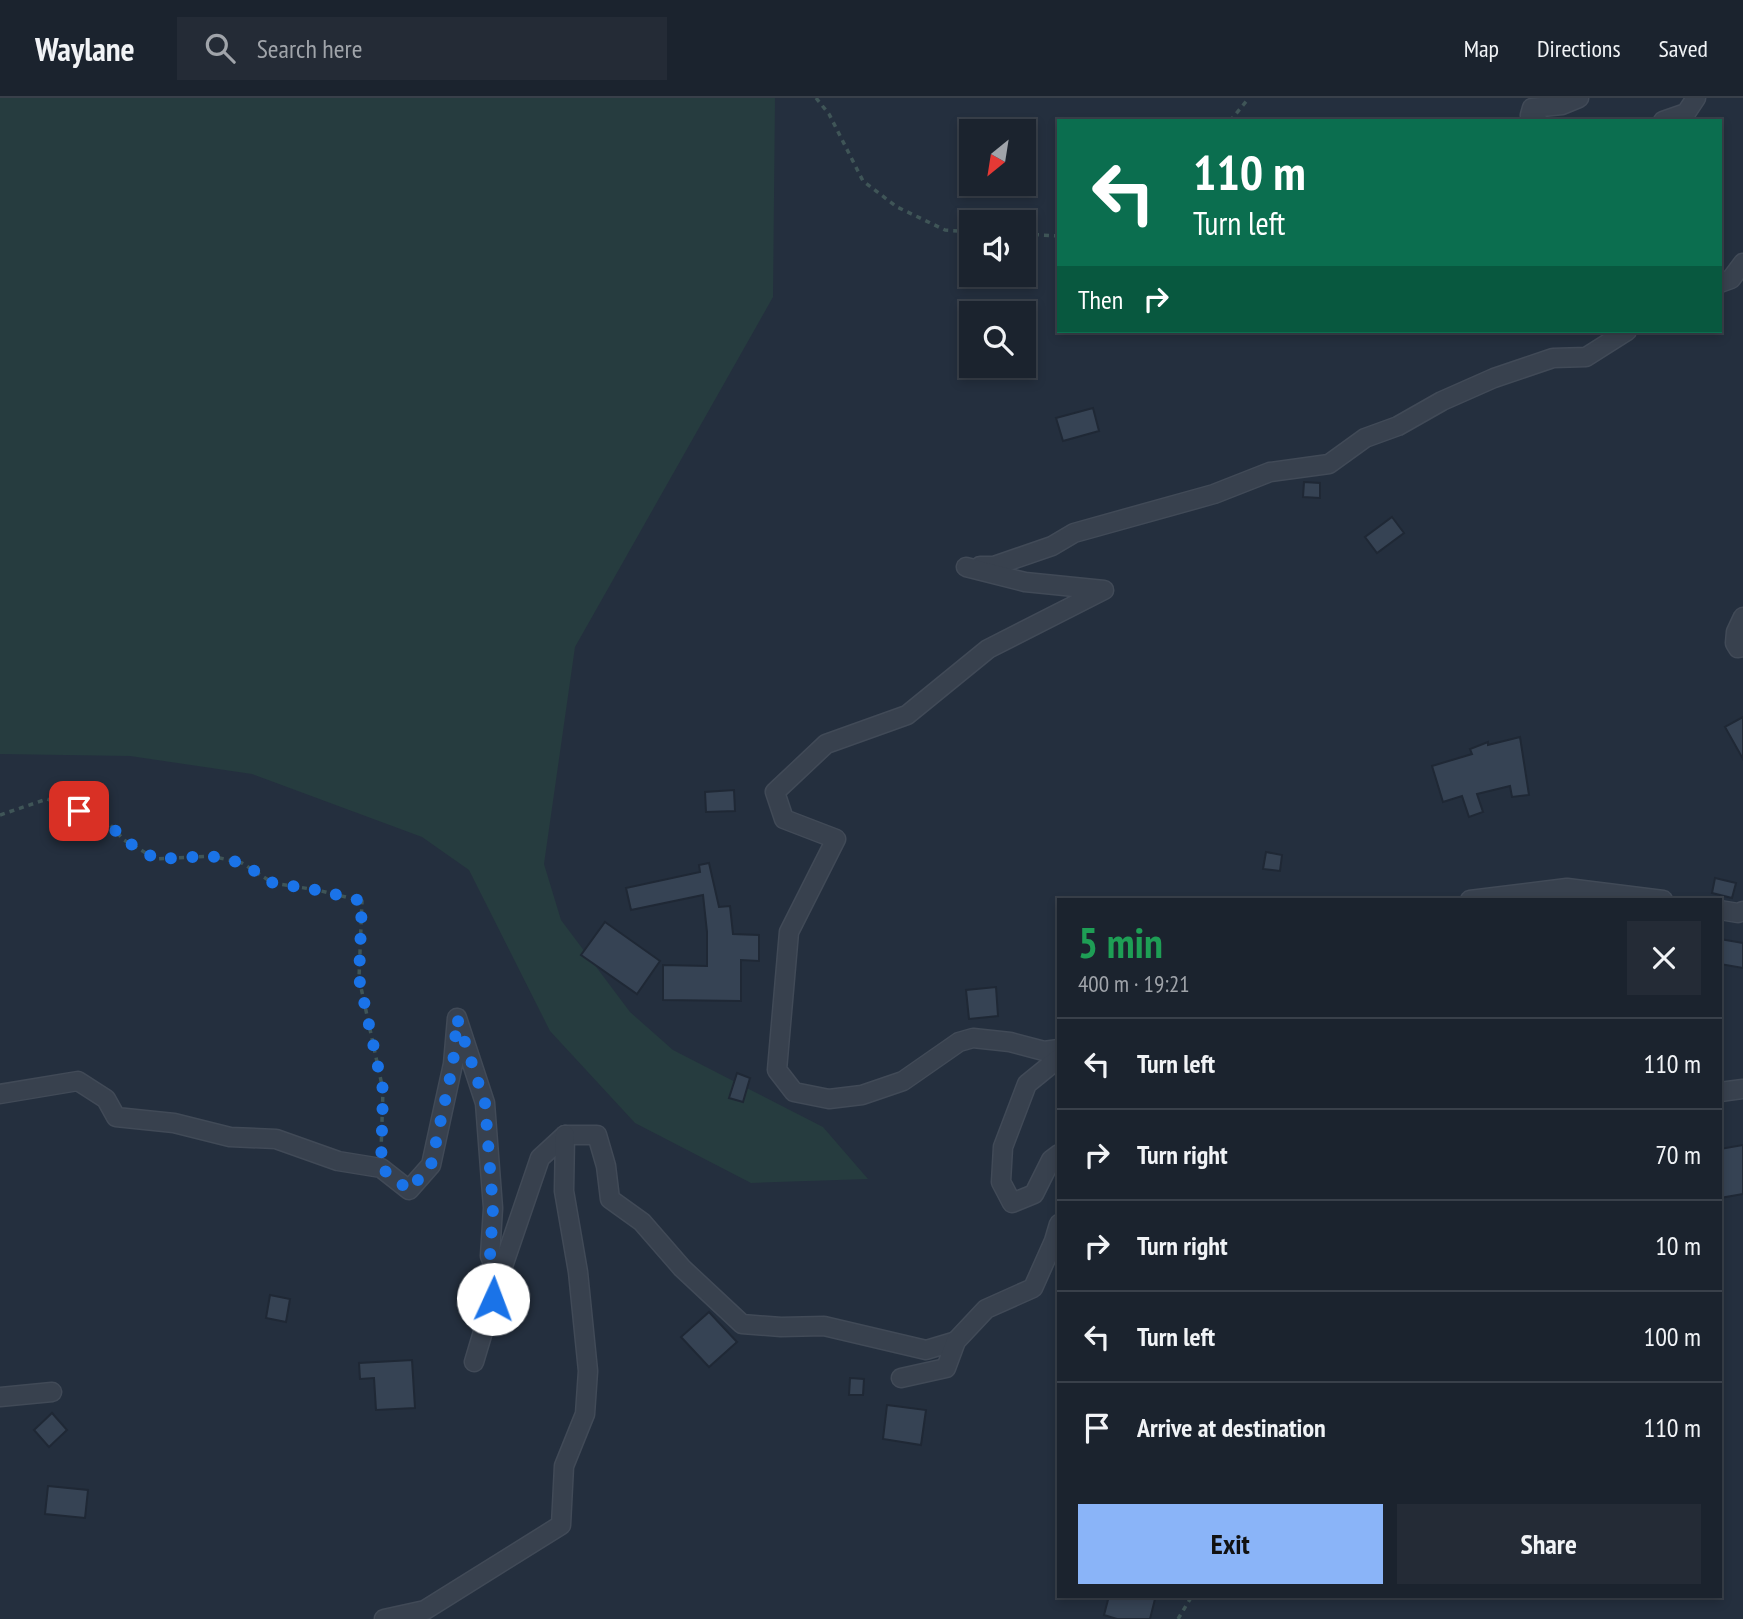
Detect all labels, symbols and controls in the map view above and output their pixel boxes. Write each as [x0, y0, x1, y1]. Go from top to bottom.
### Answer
search box [177, 17, 667, 80]
text: Waylane [35, 27, 135, 70]
icon: search [201, 29, 239, 67]
text: Search here [257, 32, 362, 65]
text: Map [1464, 33, 1499, 64]
text: Directions [1537, 33, 1621, 64]
text: Saved [1659, 33, 1708, 64]
north arrow [959, 119, 1036, 196]
map controls [959, 119, 1036, 378]
text: 110 m [1193, 140, 1306, 204]
icon: left [1078, 147, 1169, 238]
text: Turn left [1193, 202, 1285, 244]
button: sound [959, 210, 1036, 287]
icon: right [1137, 280, 1175, 318]
text: Then [1078, 283, 1123, 316]
button: search [959, 301, 1036, 378]
pin [49, 781, 109, 841]
icon: arrive [60, 792, 98, 830]
text: 5 min [1078, 915, 1163, 970]
button: close [1627, 921, 1701, 995]
text: 400 m · 19:21 [1078, 969, 1190, 998]
icon: left [1078, 1045, 1116, 1083]
text: Turn left [1137, 1047, 1215, 1080]
text: 110 m [1643, 1047, 1701, 1080]
icon: right [1078, 1136, 1116, 1174]
text: Turn right [1137, 1138, 1228, 1171]
text: 70 m [1655, 1138, 1701, 1171]
icon: right [1078, 1227, 1116, 1265]
text: Turn right [1137, 1229, 1228, 1262]
text: 10 m [1655, 1229, 1701, 1262]
position arrow [456, 1262, 530, 1336]
icon: left [1078, 1318, 1116, 1356]
text: Turn left [1137, 1320, 1215, 1353]
text: 100 m [1643, 1320, 1701, 1353]
icon: arrive [1078, 1409, 1116, 1447]
text: Arrive at destination [1137, 1411, 1326, 1444]
text: 110 m [1643, 1411, 1701, 1444]
button: Exit [1078, 1504, 1383, 1584]
button: Share [1397, 1504, 1701, 1584]

